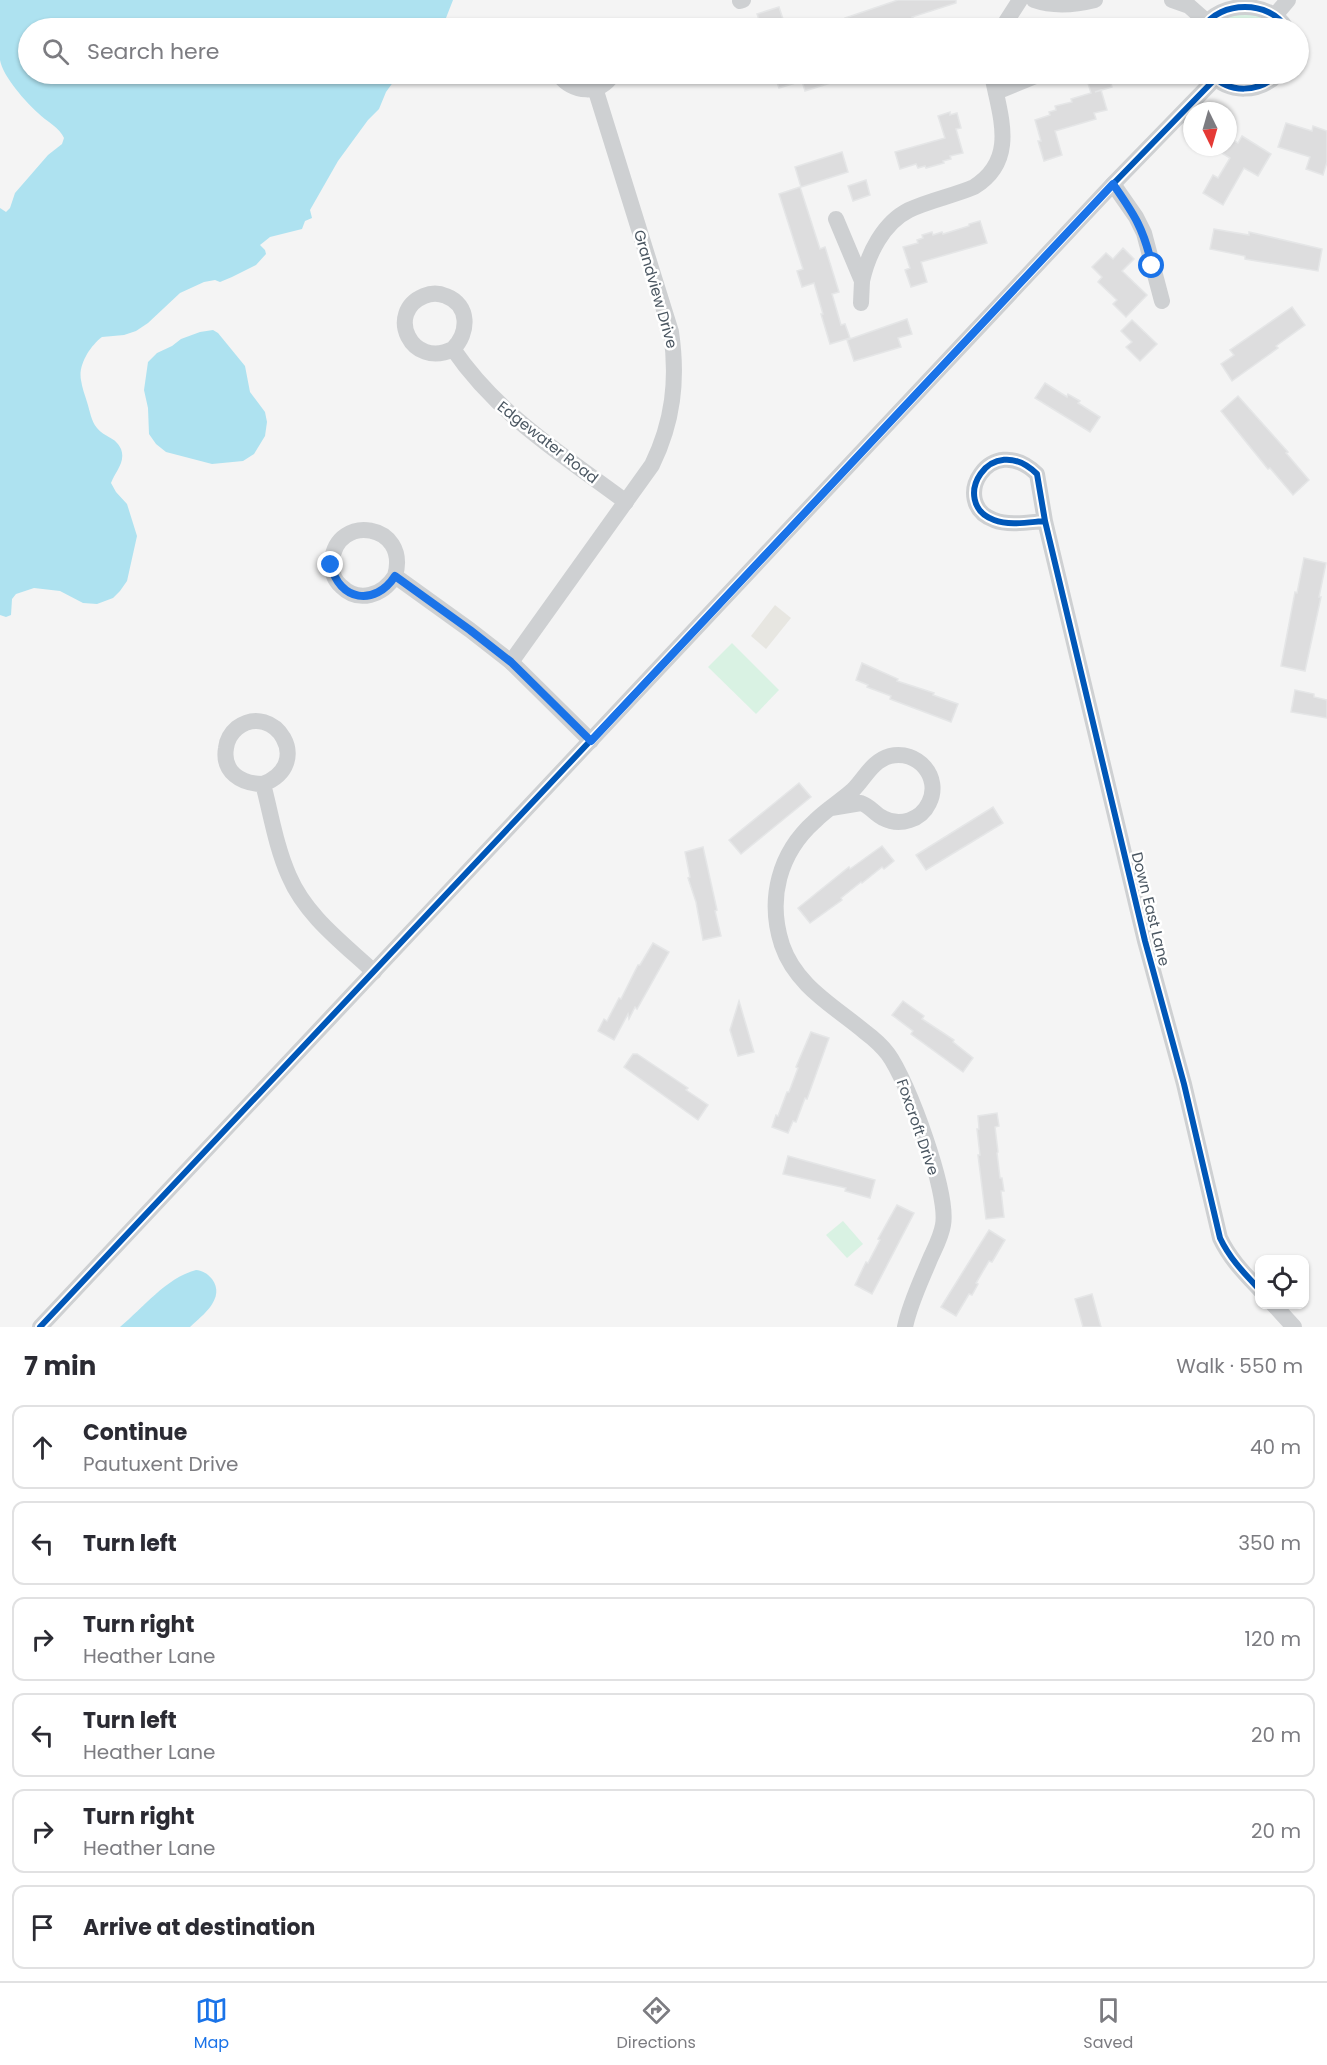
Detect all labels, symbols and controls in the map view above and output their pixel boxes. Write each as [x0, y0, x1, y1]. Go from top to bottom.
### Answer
search box [18, 18, 1309, 84]
icon: search [39, 35, 72, 68]
text: Search here [87, 36, 220, 67]
north arrow [1183, 102, 1237, 156]
street label: Grandview Drive [629, 227, 683, 351]
route start [1138, 252, 1164, 278]
street label: Edgewater Road [493, 396, 603, 488]
route end [317, 551, 343, 577]
street label: Down East Lane [1127, 850, 1175, 968]
street label: Foxcroft Drive [892, 1076, 944, 1178]
map controls [1255, 1255, 1309, 1309]
button: locate [1255, 1255, 1309, 1309]
text: 7 min [24, 1348, 96, 1384]
text: Walk · 550 m [1176, 1352, 1303, 1380]
text: Continue [83, 1417, 187, 1448]
icon: ahead [26, 1431, 59, 1464]
text: 40 m [1250, 1433, 1301, 1461]
text: Pautuxent Drive [83, 1450, 239, 1478]
icon: left [26, 1527, 59, 1560]
text: Turn left [83, 1528, 177, 1559]
text: 350 m [1238, 1529, 1301, 1557]
text: Turn right [83, 1609, 194, 1640]
icon: right [26, 1623, 59, 1656]
text: 120 m [1245, 1625, 1301, 1653]
text: Heather Lane [83, 1642, 215, 1670]
text: Turn left [83, 1705, 177, 1736]
icon: left [26, 1719, 59, 1752]
text: 20 m [1251, 1721, 1301, 1749]
text: Heather Lane [83, 1738, 215, 1766]
text: Turn right [83, 1801, 194, 1832]
icon: right [26, 1815, 59, 1848]
text: 20 m [1251, 1817, 1301, 1845]
text: Heather Lane [83, 1834, 215, 1862]
icon: arrive [26, 1911, 59, 1944]
text: Arrive at destination [83, 1912, 315, 1943]
tab: Map [194, 1994, 229, 2055]
tab: Directions [617, 1994, 696, 2055]
tab: Saved [1083, 1994, 1133, 2055]

